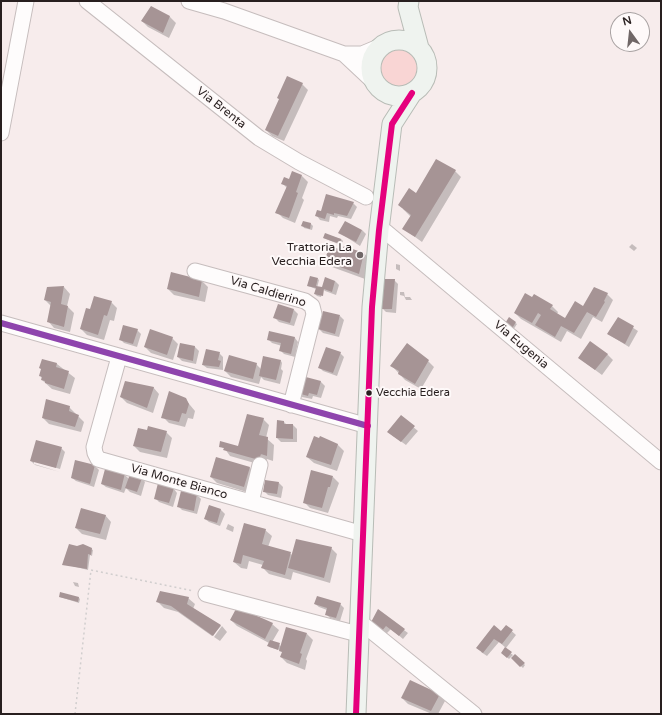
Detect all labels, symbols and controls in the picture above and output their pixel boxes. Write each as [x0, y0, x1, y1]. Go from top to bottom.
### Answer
north arrow [610, 12, 650, 52]
text: N [621, 13, 633, 28]
street label: Via Brenta [193, 84, 249, 132]
place label: Trattoria La Vecchia Edera [271, 241, 352, 269]
marker: Trattoria La Vecchia Edera [355, 250, 365, 260]
street label: Via Caldierino [228, 274, 308, 310]
street label: Via Eugenia [491, 318, 551, 372]
place label: Vecchia Edera [376, 386, 450, 400]
marker: Vecchia Edera [364, 388, 374, 398]
street label: Via Monte Bianco [129, 461, 229, 503]

